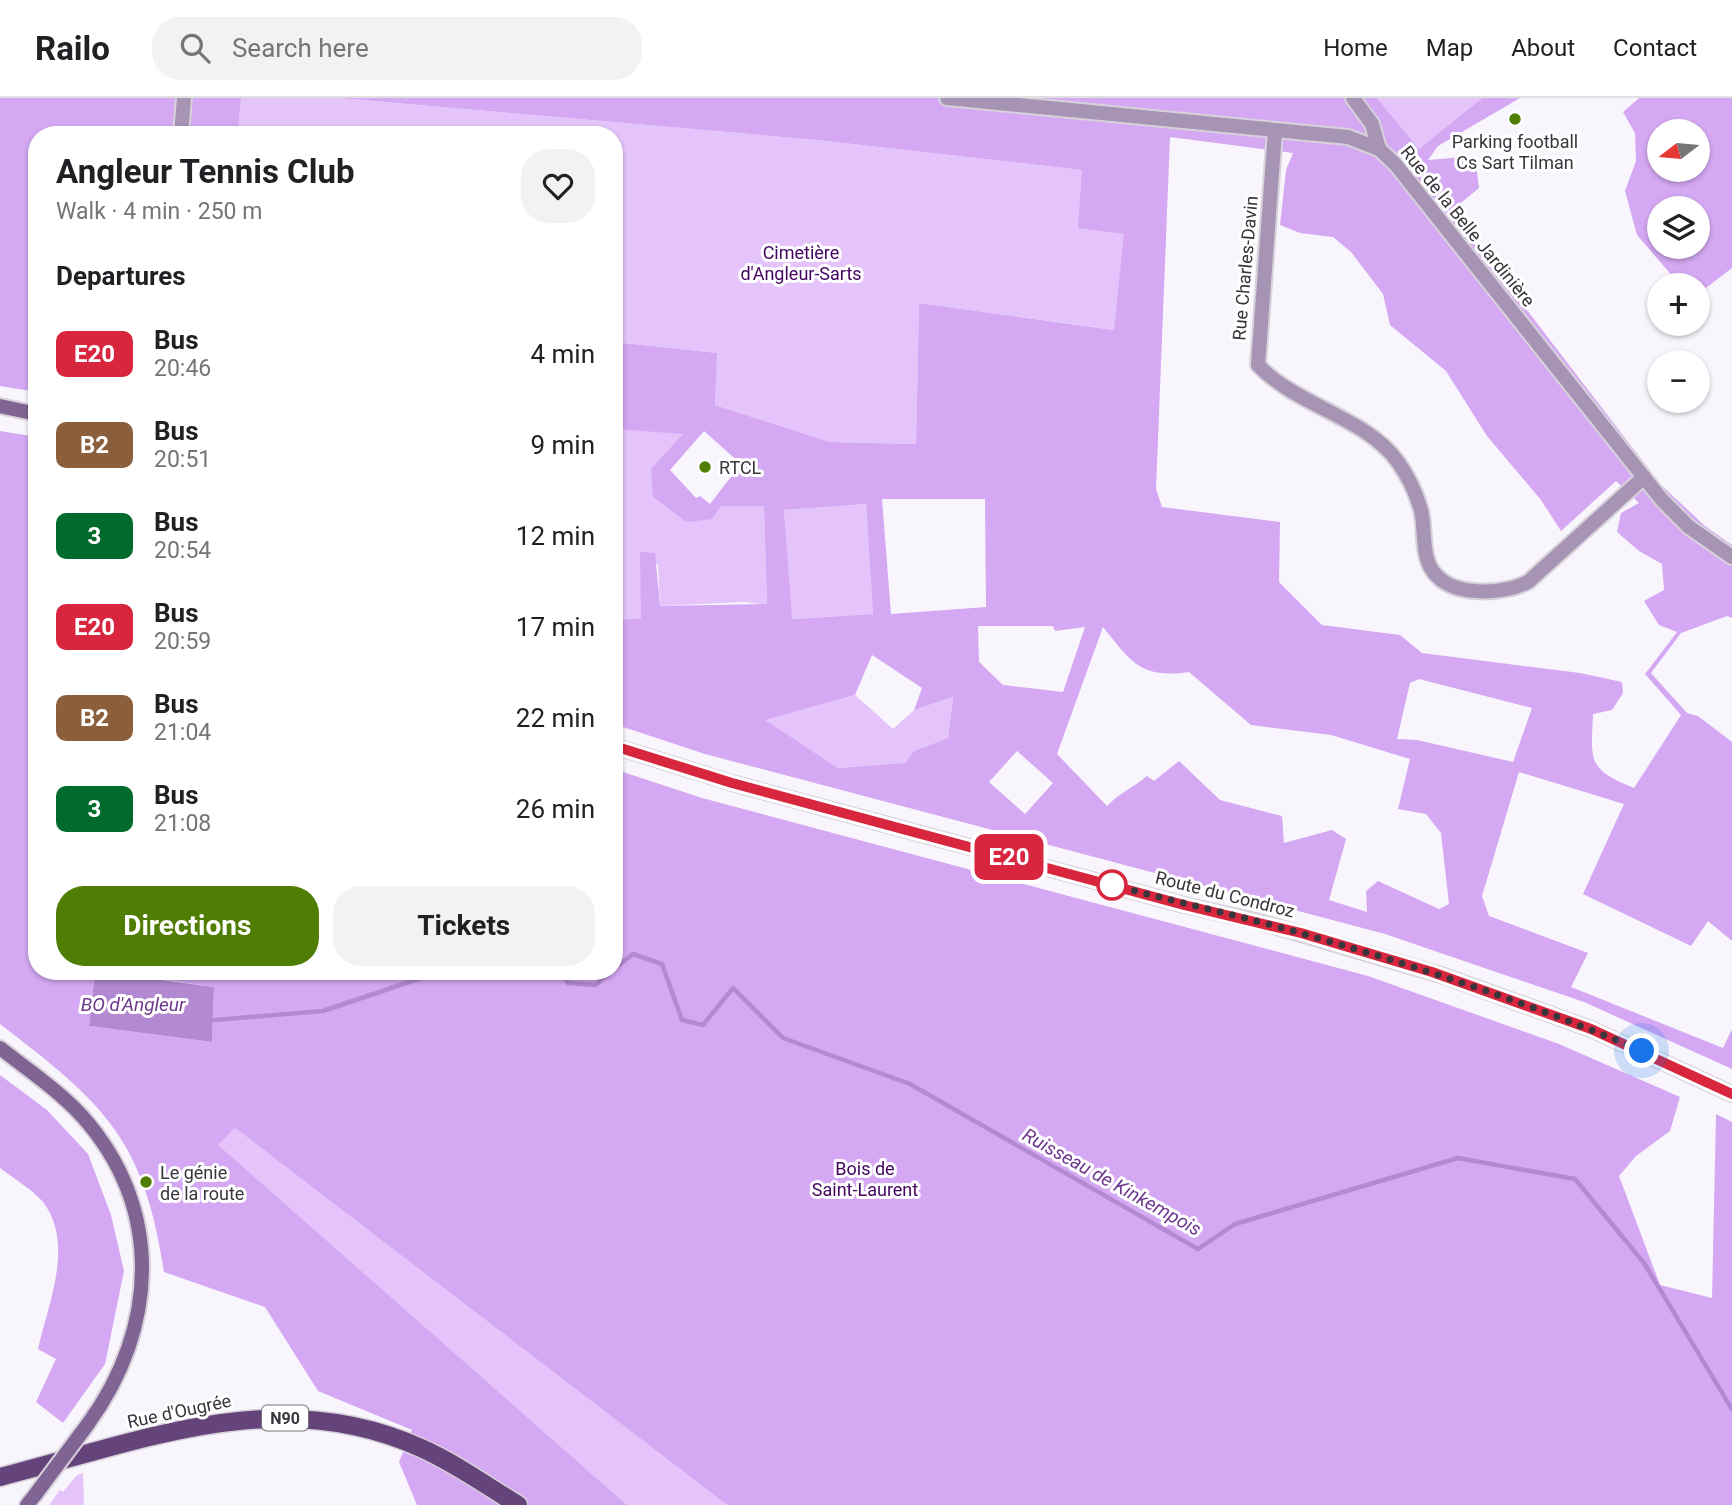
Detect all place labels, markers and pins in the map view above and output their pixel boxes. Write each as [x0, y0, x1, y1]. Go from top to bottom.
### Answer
marker: Parking football Cs Sart Tilman [1507, 111, 1523, 127]
place label: Parking football Cs Sart Tilman [1452, 131, 1578, 173]
place label: RTCL [719, 457, 762, 478]
marker: RTCL [697, 459, 713, 475]
unlabelled marker [1097, 870, 1127, 900]
place label: Le génie de la route [160, 1162, 244, 1204]
marker: Le génie de la route [138, 1174, 154, 1190]

